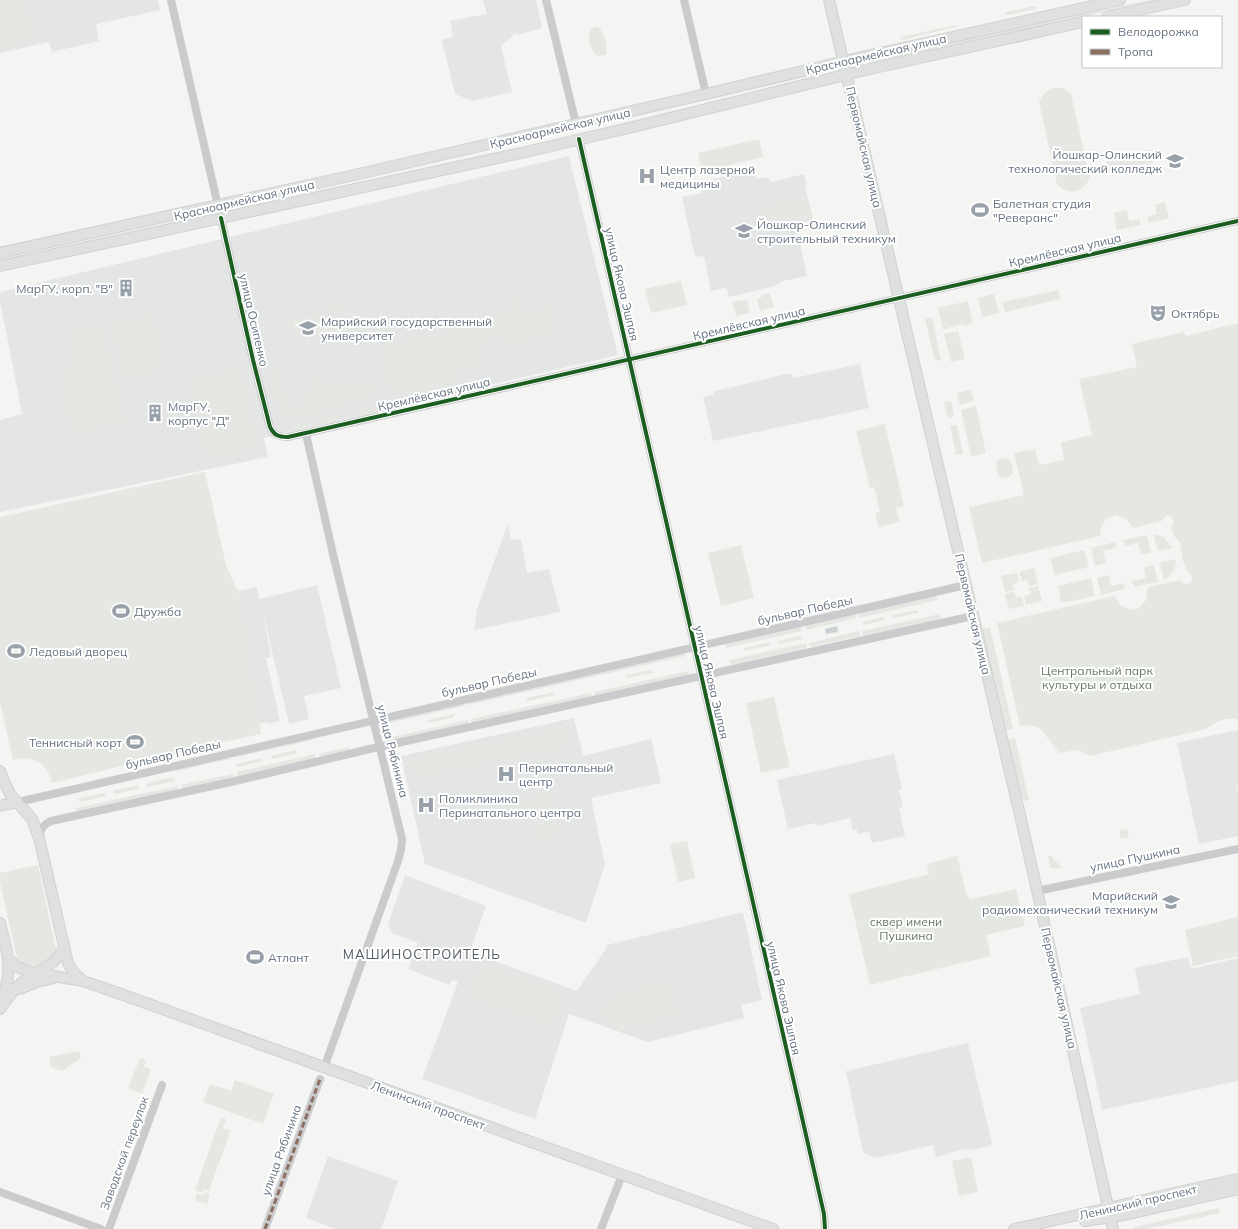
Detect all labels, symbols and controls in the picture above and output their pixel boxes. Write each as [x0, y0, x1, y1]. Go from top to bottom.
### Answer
legend [1082, 16, 1222, 68]
text: Велодорожка [1118, 24, 1199, 39]
street label: Красноармейская улица [804, 31, 948, 77]
text: Тропа [1118, 44, 1153, 59]
street label: Первомайская улица [843, 85, 885, 209]
street label: Красноармейская улица [488, 105, 632, 151]
place label: Йошкар-Олинский технологический колледж [1009, 147, 1162, 176]
school or university icon: Йошкар-Олинский технологический колледж [1165, 151, 1185, 171]
place label: Центр лазерной медицины [660, 162, 755, 191]
hospital icon: Центр лазерной медицины [637, 166, 657, 186]
street label: Красноармейская улица [172, 177, 316, 223]
place label: Балетная студия "Реверанс" [993, 196, 1091, 225]
sports icon: Балетная студия "Реверанс" [970, 200, 990, 220]
place label: Йошкар-Олинский строительный техникум [757, 217, 896, 246]
school or university icon: Йошкар-Олинский строительный техникум [734, 221, 754, 241]
street label: улица Якова Эшпая [602, 226, 642, 342]
street label: Кремлёвская улица [1007, 230, 1123, 270]
street label: улица Осипенко [236, 272, 272, 368]
building icon: МарГУ, корп. "В" [116, 278, 136, 298]
place label: МарГУ, корп. "В" [16, 281, 113, 296]
street label: Кремлёвская улица [691, 303, 807, 343]
theatre icon: Октябрь [1148, 303, 1168, 323]
place label: Октябрь [1171, 306, 1220, 321]
place label: Марийский государственный университет [321, 314, 492, 343]
school or university icon: Марийский государственный университет [298, 318, 318, 338]
street label: Кремлёвская улица [376, 374, 492, 414]
place label: МарГУ, корпус "Д" [168, 399, 230, 428]
building icon: МарГУ, корпус "Д" [145, 403, 165, 423]
street label: Первомайская улица [952, 552, 994, 676]
street label: бульвар Победы [756, 592, 854, 628]
sports icon: Дружба [111, 601, 131, 621]
place label: Дружба [134, 604, 181, 619]
street label: улица Якова Эшпая [692, 624, 732, 740]
sports icon: Ледовый дворец [6, 641, 26, 661]
place label: Ледовый дворец [29, 644, 127, 659]
park label: Центральный парк культуры и отдыха [1041, 663, 1153, 692]
street label: бульвар Победы [440, 664, 538, 700]
street label: улица Рябинина [374, 703, 412, 799]
sports icon: Теннисный корт [125, 732, 145, 752]
place label: Теннисный корт [29, 735, 123, 750]
street label: бульвар Победы [124, 736, 222, 772]
place label: Перинатальный центр [519, 760, 613, 789]
hospital icon: Перинатальный центр [496, 764, 516, 784]
place label: Поликлиника Перинатального центра [439, 791, 581, 820]
hospital icon: Поликлиника Перинатального центра [416, 795, 436, 815]
street label: улица Пушкина [1089, 841, 1181, 875]
place label: Марийский радиомеханический техникум [982, 888, 1158, 917]
school or university icon: Марийский радиомеханический техникум [1161, 892, 1181, 912]
park label: сквер имени Пушкина [870, 914, 942, 943]
street label: Первомайская улица [1038, 926, 1080, 1050]
street label: улица Якова Эшпая [764, 940, 804, 1056]
district label: МАШИНОСТРОИТЕЛЬ [343, 946, 501, 962]
sports icon: Атлант [245, 947, 265, 967]
place label: Атлант [268, 950, 309, 965]
street label: Ленинский проспект [369, 1077, 488, 1133]
street label: Заводской переулок [96, 1093, 152, 1212]
street label: улица Рябинина [258, 1103, 304, 1197]
street label: Ленинский проспект [1078, 1181, 1199, 1223]

